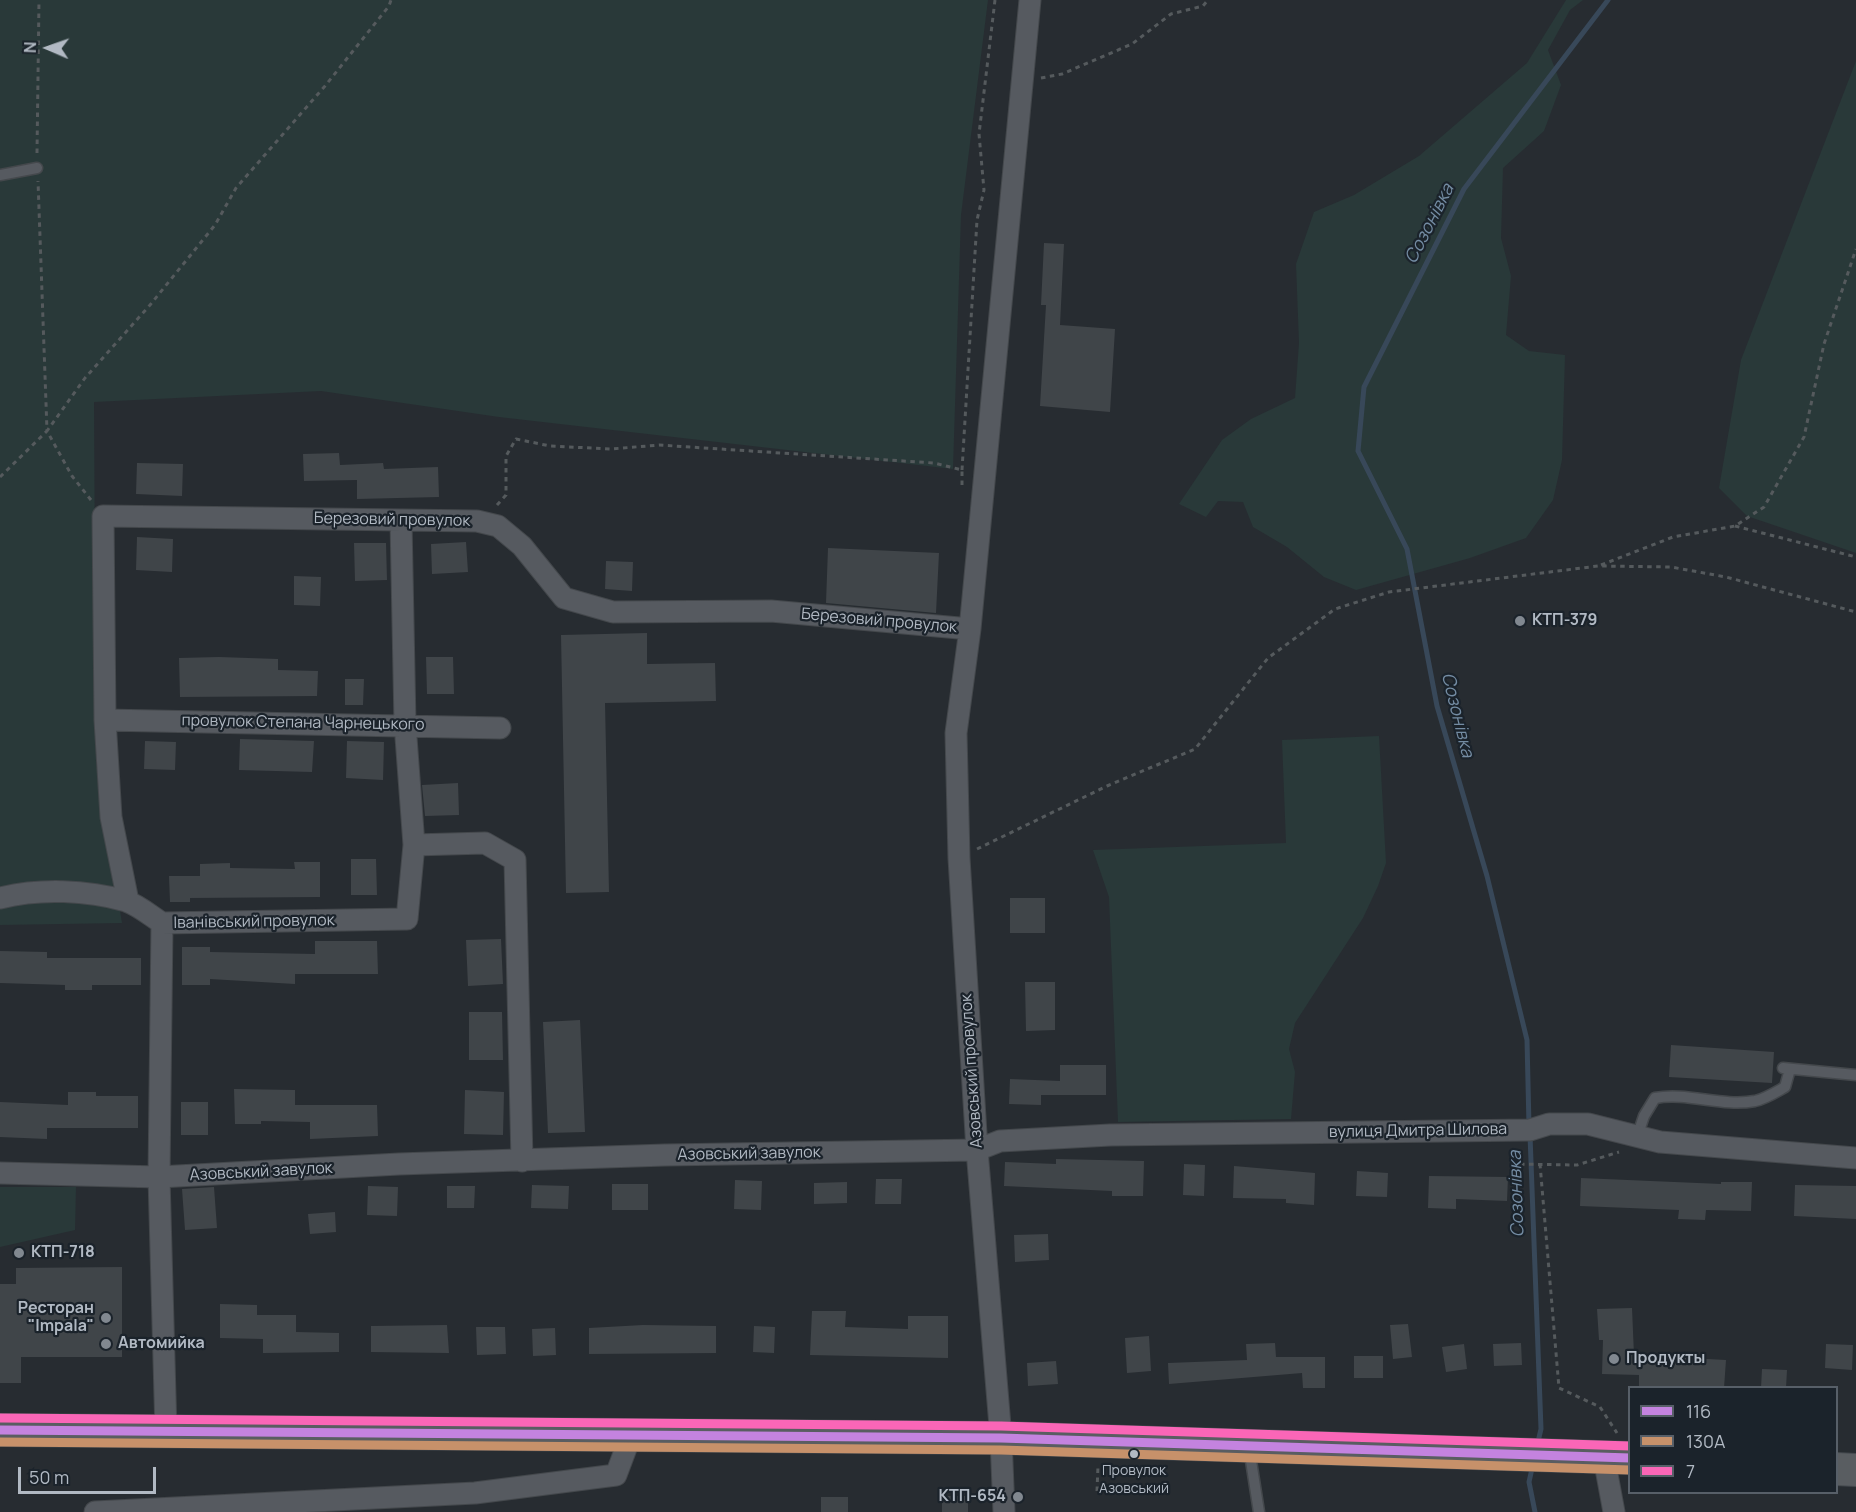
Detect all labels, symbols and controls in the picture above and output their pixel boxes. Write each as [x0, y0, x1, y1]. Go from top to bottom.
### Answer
north arrow [18, 18, 78, 78]
text: N [19, 41, 41, 54]
water label: Созонівка [1401, 181, 1459, 267]
street label: Березовий провулок [314, 509, 470, 531]
street label: Березовий провулок [800, 605, 958, 637]
place label: КТП-379 [1532, 611, 1597, 631]
marker: КТП-379 [1513, 614, 1527, 628]
water label: Созонівка [1436, 670, 1478, 760]
street label: провулок Степана Чарнецького [181, 711, 425, 735]
street label: Іванівський провулок [173, 911, 335, 933]
street label: Азовський провулок [957, 993, 987, 1149]
street label: вулиця Дмитра Шилова [1329, 1120, 1507, 1142]
street label: Азовський завулок [677, 1143, 821, 1165]
water label: Созонівка [1505, 1150, 1529, 1238]
street label: Азовський завулок [189, 1159, 333, 1185]
place label: КТП-718 [31, 1243, 95, 1263]
marker: КТП-718 [12, 1246, 26, 1260]
place label: Ресторан "Impala" [18, 1299, 94, 1337]
marker: Ресторан "Impala" [99, 1311, 113, 1325]
place label: Автомийка [118, 1334, 205, 1354]
marker: Автомийка [99, 1337, 113, 1351]
place label: Продукты [1626, 1349, 1705, 1369]
marker: Продукты [1607, 1352, 1621, 1366]
legend [1628, 1386, 1838, 1494]
text: 116 [1686, 1399, 1711, 1423]
text: 130А [1686, 1429, 1725, 1453]
marker: Провулок Азовський [1128, 1448, 1140, 1460]
scale bar [21, 1455, 159, 1493]
text: 7 [1686, 1459, 1695, 1483]
place label: Провулок Азовський [1099, 1463, 1169, 1496]
text: 50 m [29, 1465, 69, 1489]
place label: КТП-654 [939, 1487, 1006, 1507]
marker: КТП-654 [1011, 1490, 1025, 1504]

